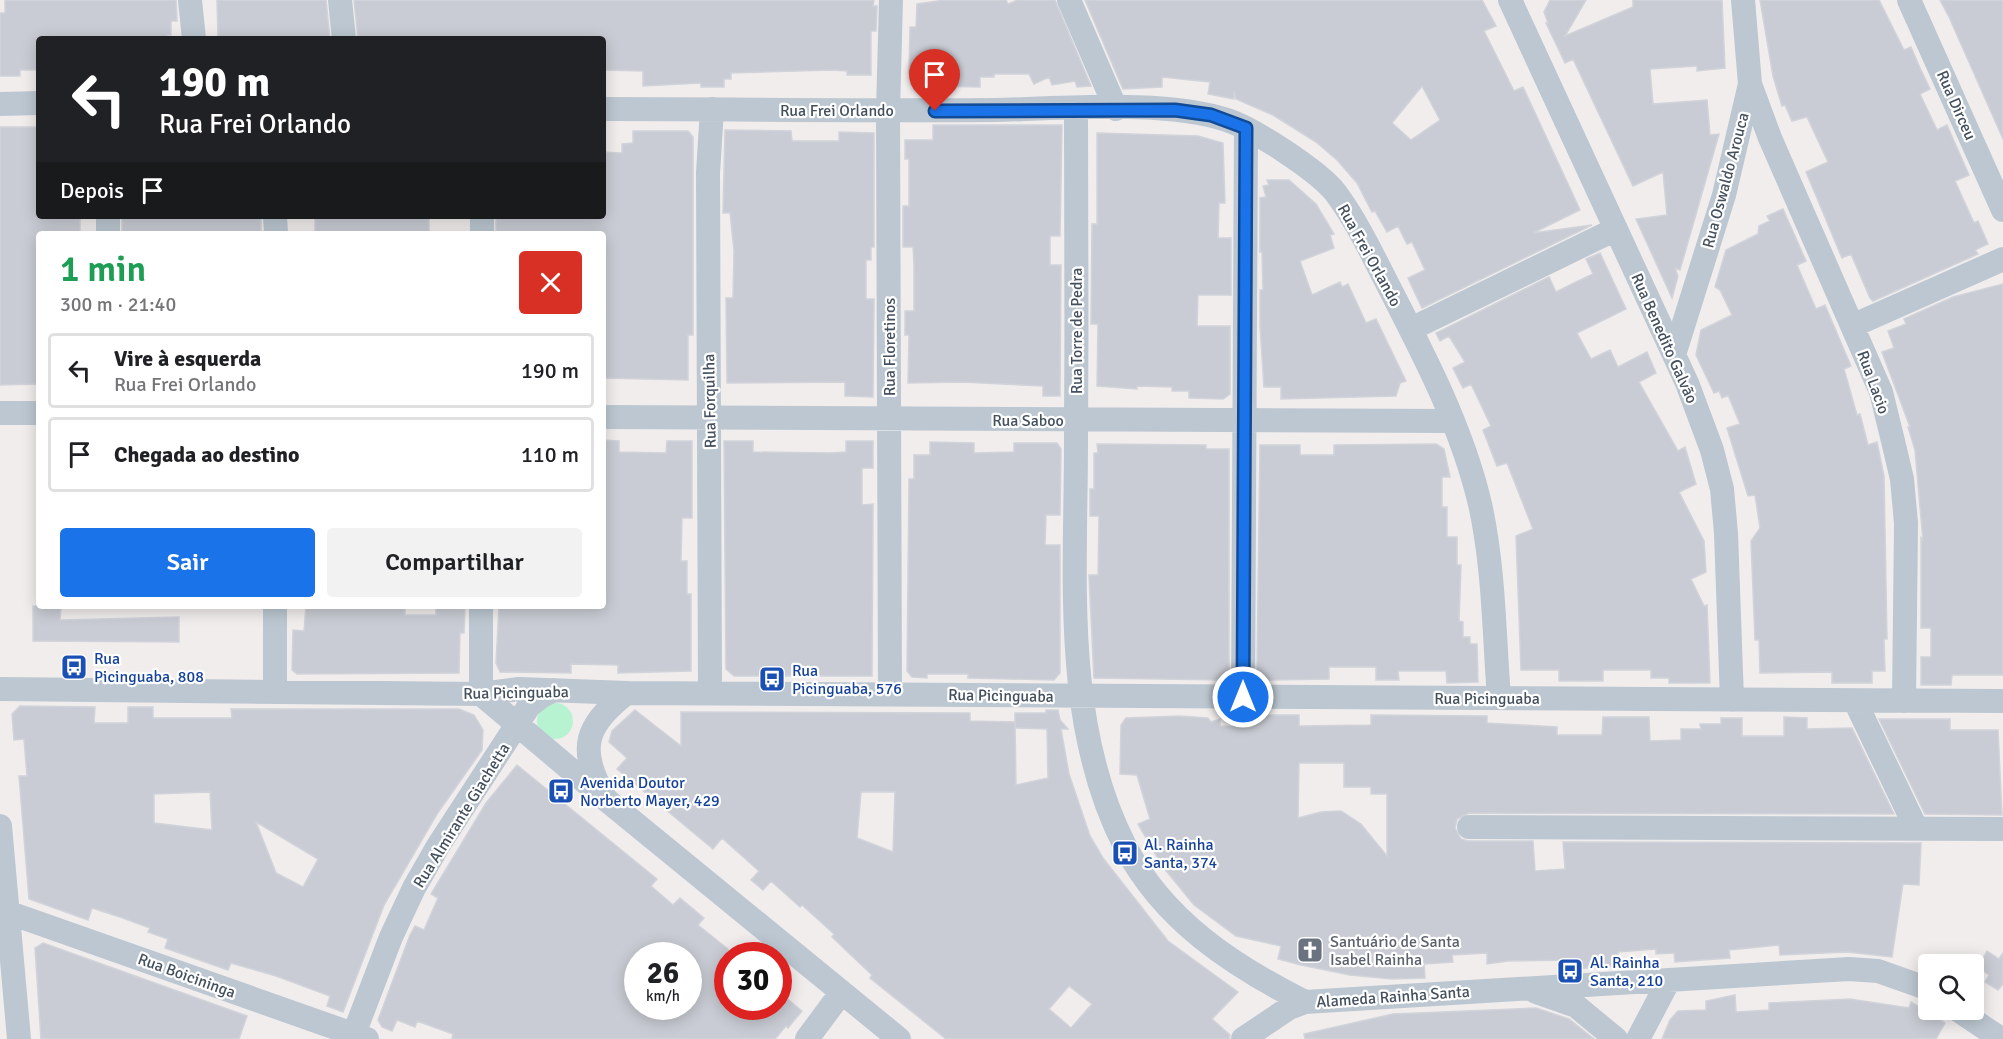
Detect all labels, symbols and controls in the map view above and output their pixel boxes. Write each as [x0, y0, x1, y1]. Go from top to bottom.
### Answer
pin [909, 49, 960, 111]
text: 190 m [159, 57, 270, 108]
icon: arrive [918, 58, 951, 91]
icon: left [60, 60, 138, 138]
street label: Rua Dirceu [1932, 67, 1980, 143]
street label: Rua Frei Orlando [780, 101, 894, 121]
text: Rua Frei Orlando [159, 108, 351, 141]
street label: Rua Oswaldo Arouca [1698, 110, 1754, 250]
icon: arrive [136, 174, 169, 207]
text: Depois [60, 177, 124, 204]
street label: Rua Frei Orlando [1333, 201, 1405, 310]
text: 1 min [60, 247, 146, 292]
button: close [519, 251, 582, 314]
street label: Rua Torre de Pedra [1067, 268, 1087, 394]
street label: Rua Benedito Galvão [1626, 270, 1702, 407]
text: 300 m · 21:40 [60, 292, 176, 317]
street label: Rua Floretinos [880, 298, 900, 396]
text: Vire à esquerda [114, 345, 261, 372]
street label: Rua Lacio [1852, 348, 1894, 417]
icon: left [63, 354, 96, 387]
street label: Rua Forquilha [699, 354, 721, 448]
text: 190 m [521, 357, 579, 384]
text: Rua Frei Orlando [114, 372, 256, 397]
street label: Rua Saboo [992, 411, 1064, 431]
icon: arrive [63, 438, 96, 471]
text: Chegada ao destino [114, 441, 300, 468]
text: 110 m [521, 441, 579, 468]
button: Sair [60, 528, 315, 597]
button: Compartilhar [327, 528, 582, 597]
place label: Rua Picinguaba, 808 [94, 649, 204, 687]
bus stop icon: Rua Picinguaba, 808 [59, 652, 89, 682]
place label: Rua Picinguaba, 576 [792, 661, 902, 699]
bus stop icon: Rua Picinguaba, 576 [757, 664, 787, 694]
position arrow [1211, 665, 1275, 729]
street label: Rua Picinguaba [463, 682, 569, 704]
street label: Rua Picinguaba [948, 685, 1054, 707]
street label: Rua Picinguaba [1434, 689, 1540, 709]
street label: Rua Almirante Giachetta [409, 739, 515, 892]
place label: Avenida Doutor Norberto Mayer, 429 [580, 773, 720, 811]
bus stop icon: Avenida Doutor Norberto Mayer, 429 [546, 776, 576, 806]
place label: Al. Rainha Santa, 374 [1144, 835, 1218, 873]
bus stop icon: Al. Rainha Santa, 374 [1110, 838, 1140, 868]
place label: Santuário de Santa Isabel Rainha [1330, 932, 1460, 970]
church icon: Santuário de Santa Isabel Rainha [1295, 935, 1325, 965]
speed limit sign: 30 [714, 942, 792, 1020]
street label: Rua Boicininga [135, 949, 238, 1003]
place label: Al. Rainha Santa, 210 [1590, 953, 1663, 991]
map controls [1918, 954, 1984, 1020]
button: search [1918, 954, 1984, 1020]
text: 26 [647, 955, 679, 992]
bus stop icon: Al. Rainha Santa, 210 [1555, 956, 1585, 986]
street label: Alameda Rainha Santa [1316, 982, 1470, 1012]
text: km/h [646, 987, 680, 1005]

